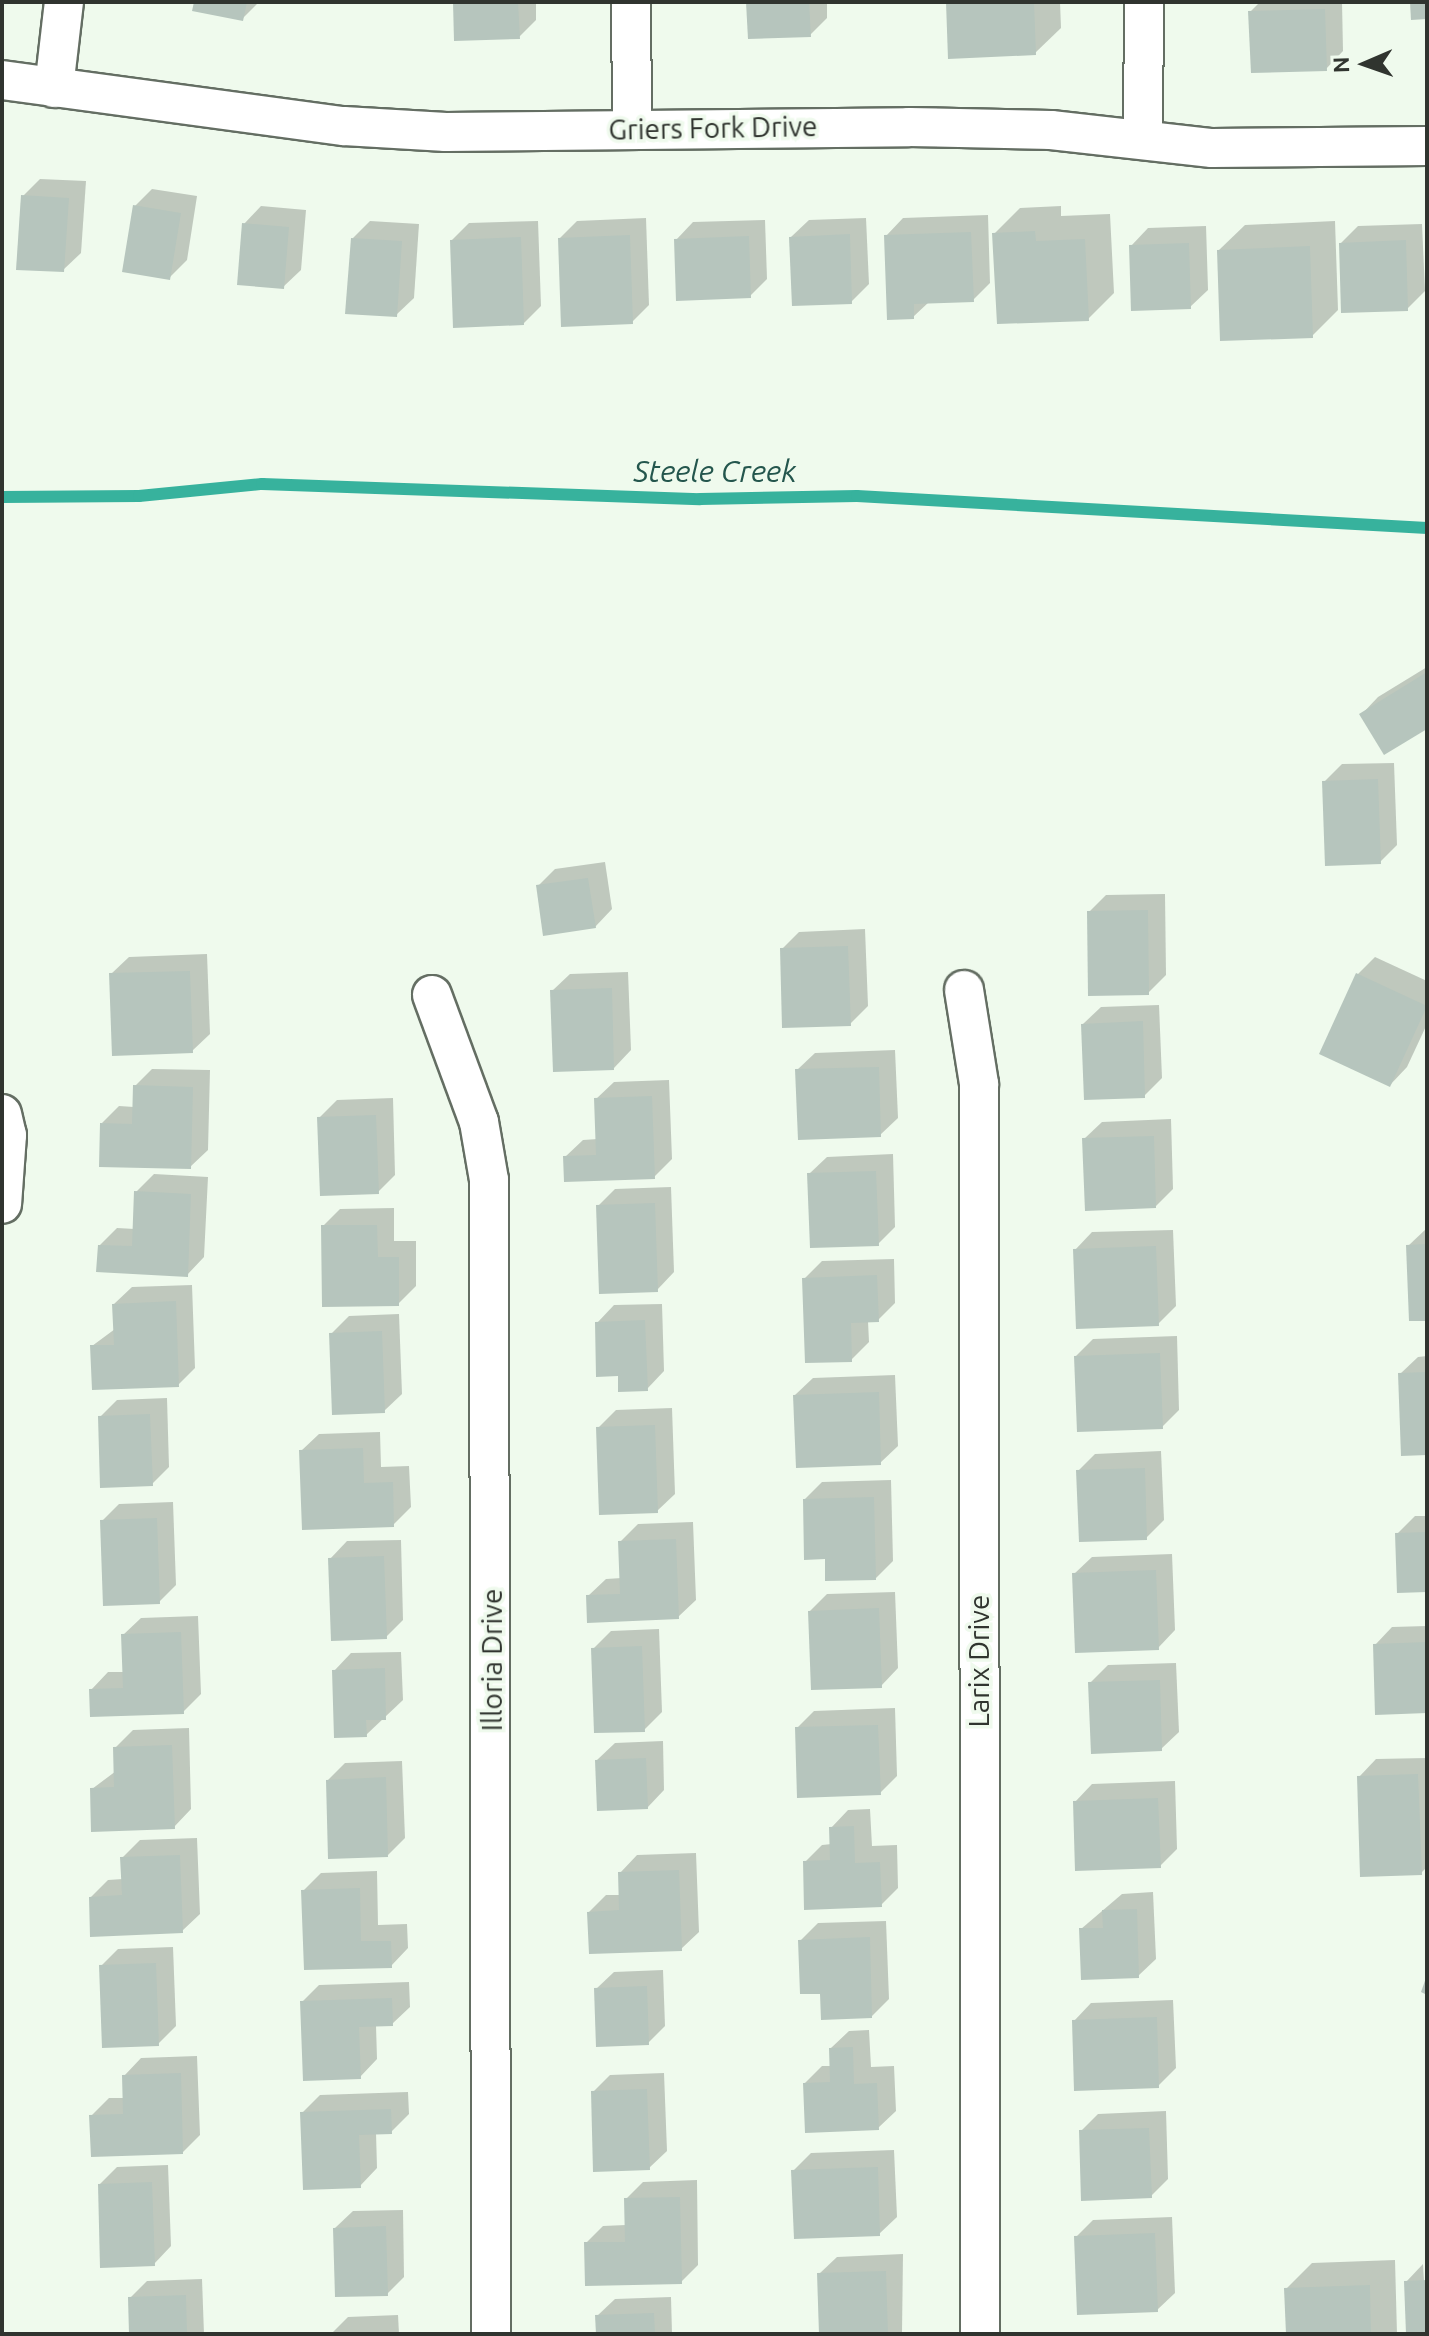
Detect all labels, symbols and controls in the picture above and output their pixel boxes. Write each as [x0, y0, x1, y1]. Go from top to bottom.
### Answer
north arrow [1325, 24, 1405, 104]
text: N [1328, 56, 1353, 74]
street label: Griers Fork Drive [608, 109, 818, 147]
water label: Steele Creek [633, 453, 797, 489]
street label: Illoria Drive [475, 1589, 509, 1731]
street label: Larix Drive [962, 1595, 996, 1727]

